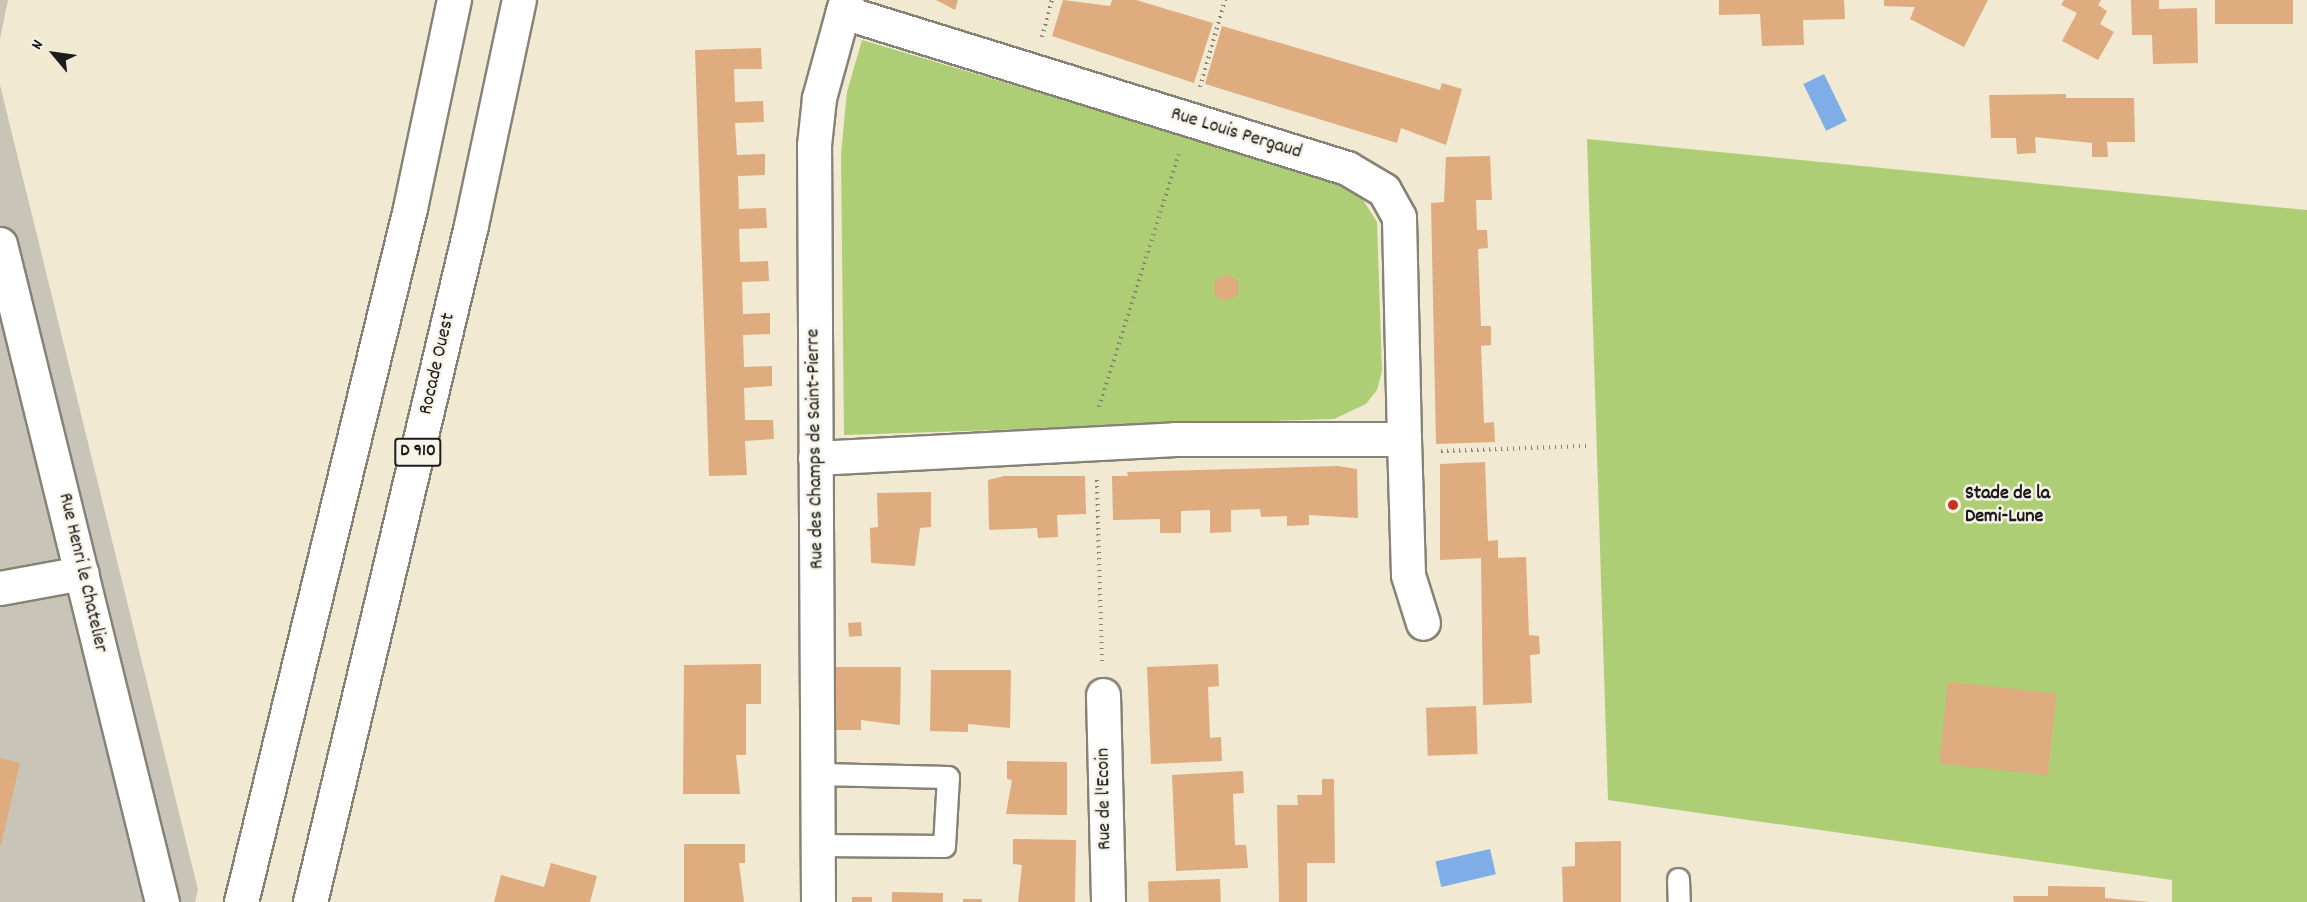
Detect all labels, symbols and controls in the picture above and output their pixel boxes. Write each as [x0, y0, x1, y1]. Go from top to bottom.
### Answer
north arrow [24, 24, 84, 84]
text: N [26, 36, 50, 54]
street label: Rue Louis Pergaud [1168, 103, 1304, 165]
street label: Rocade Ouest [415, 311, 461, 417]
street label: Rue des Champs de Saint-Pierre [802, 329, 830, 569]
road number: D 910 [394, 437, 442, 467]
place label: Stade de la Demi-Lune [1965, 482, 2050, 529]
street label: Rue Henri le Chatelier [52, 491, 112, 655]
marker: Stade de la Demi-Lune [1946, 498, 1960, 512]
street label: Rue de l'Ecoin [1092, 748, 1118, 850]

